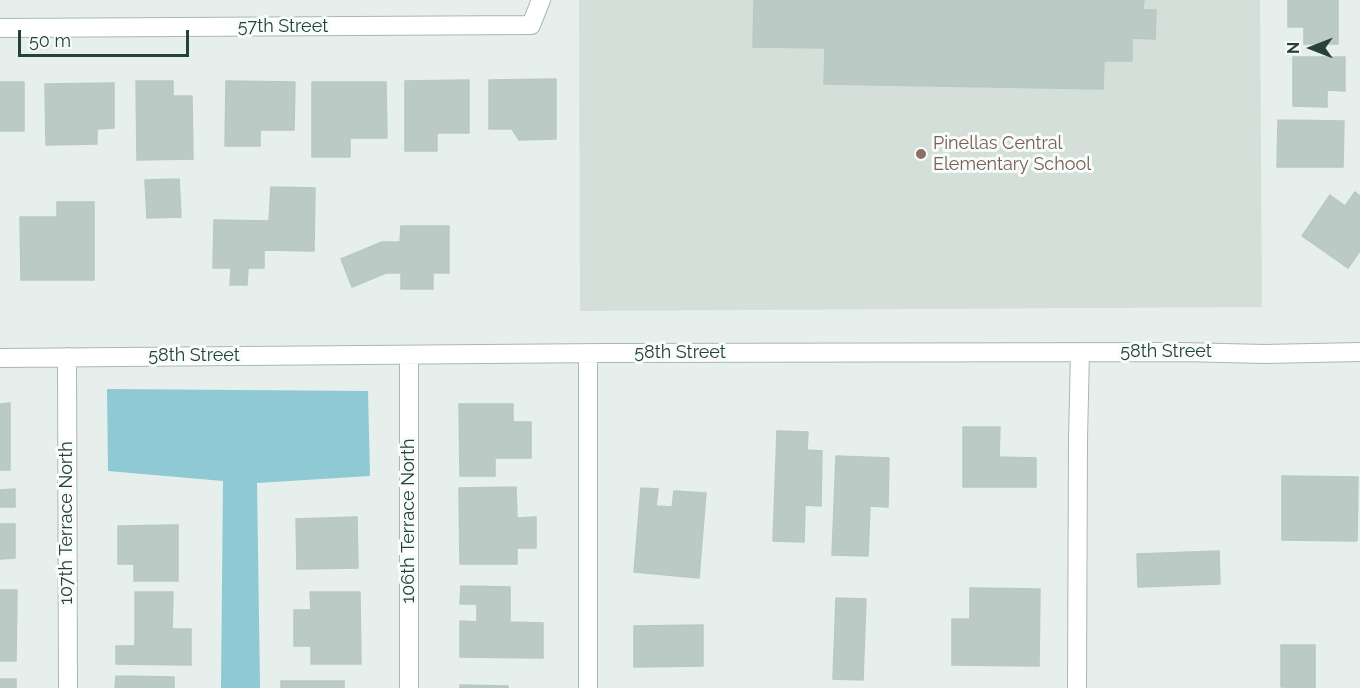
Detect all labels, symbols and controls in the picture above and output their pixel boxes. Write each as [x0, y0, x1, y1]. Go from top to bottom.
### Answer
street label: 57th Street [238, 16, 328, 38]
scale bar [21, 18, 192, 56]
north arrow [1282, 18, 1342, 78]
text: 50 m [29, 30, 71, 51]
text: N [1284, 42, 1303, 54]
place label: Pinellas Central Elementary School [933, 133, 1091, 176]
marker: Pinellas Central Elementary School [914, 147, 928, 161]
street label: 58th Street [1120, 341, 1212, 363]
street label: 58th Street [634, 342, 726, 364]
street label: 58th Street [148, 345, 240, 367]
street label: 106th Terrace North [398, 439, 420, 603]
street label: 107th Terrace North [56, 441, 78, 605]

